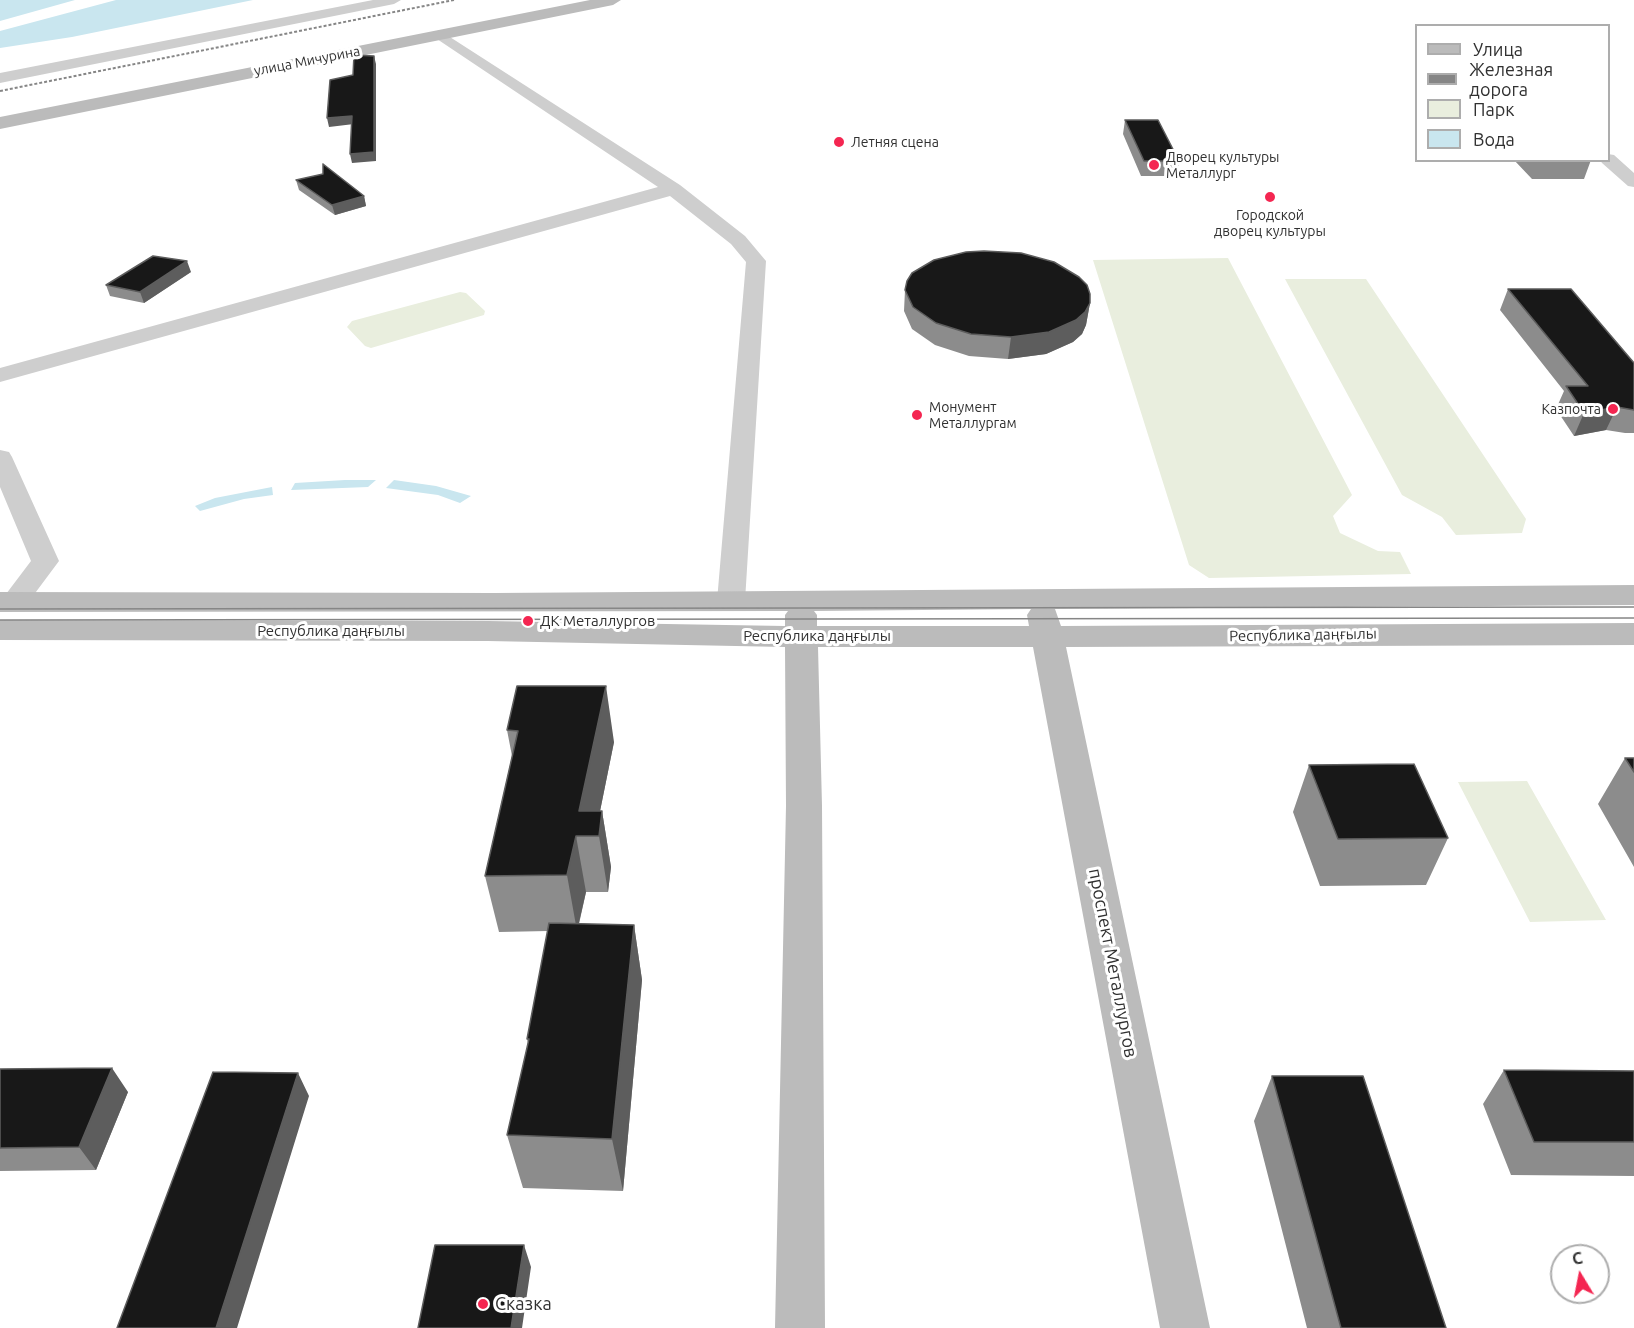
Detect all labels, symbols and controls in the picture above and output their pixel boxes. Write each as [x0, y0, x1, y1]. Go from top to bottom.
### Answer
legend [1415, 24, 1610, 162]
text: Улица [1473, 39, 1523, 59]
street label: улица Мичурина [252, 42, 362, 80]
text: Железная дорога [1469, 59, 1553, 99]
text: Парк [1473, 99, 1514, 119]
text: Вода [1473, 129, 1515, 149]
place label: Летняя сцена [851, 134, 939, 150]
marker: Летняя сцена [832, 135, 846, 149]
place label: Дворец культуры Металлург [1166, 149, 1280, 182]
marker: Дворец культуры Металлург [1147, 158, 1161, 172]
marker: Городской дворец культуры [1263, 190, 1277, 204]
place label: Городской дворец культуры [1214, 207, 1326, 240]
place label: Монумент Металлургам [929, 399, 1017, 431]
place label: Казпочта [1542, 401, 1601, 417]
marker: Казпочта [1606, 402, 1620, 416]
marker: Монумент Металлургам [910, 408, 924, 422]
place label: ДК Металлургов [540, 612, 655, 630]
marker: ДК Металлургов [521, 614, 535, 628]
street label: Республика даңғылы [257, 622, 405, 640]
street label: Республика даңғылы [1229, 625, 1377, 645]
street label: Республика даңғылы [743, 627, 891, 645]
street label: проспект Металлургов [1084, 867, 1142, 1059]
north arrow [1550, 1244, 1610, 1304]
text: С [1571, 1248, 1584, 1268]
place label: Сказка [495, 1293, 552, 1315]
marker: Сказка [476, 1297, 490, 1311]

